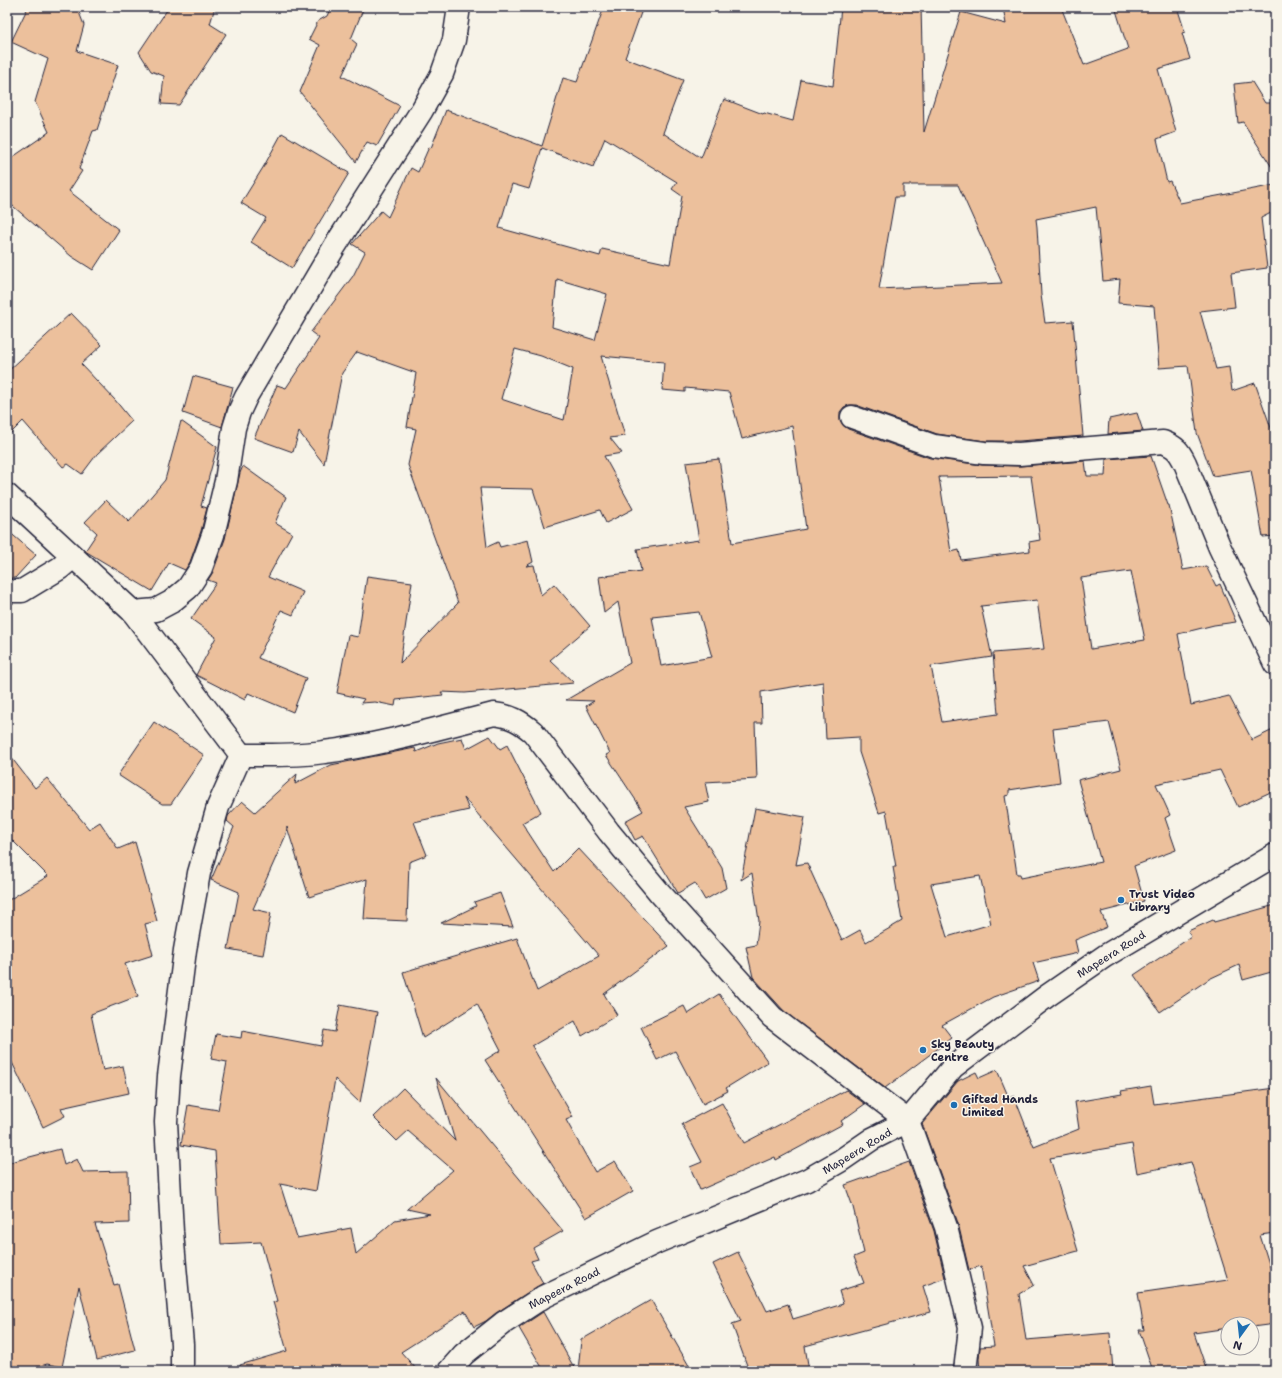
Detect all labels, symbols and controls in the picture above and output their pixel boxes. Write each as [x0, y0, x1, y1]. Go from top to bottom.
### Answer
place label: Trust Video Library [1129, 887, 1195, 915]
marker: Trust Video Library [1116, 895, 1126, 905]
street label: Mapeera Road [1074, 927, 1148, 982]
place label: Sky Beauty Centre [931, 1037, 995, 1065]
marker: Sky Beauty Centre [918, 1045, 928, 1055]
place label: Gifted Hands Limited [962, 1092, 1038, 1120]
marker: Gifted Hands Limited [949, 1100, 959, 1110]
street label: Mapeera Road [820, 1125, 895, 1178]
street label: Mapeera Road [526, 1264, 603, 1313]
north arrow [1220, 1316, 1260, 1356]
text: N [1231, 1337, 1244, 1354]

